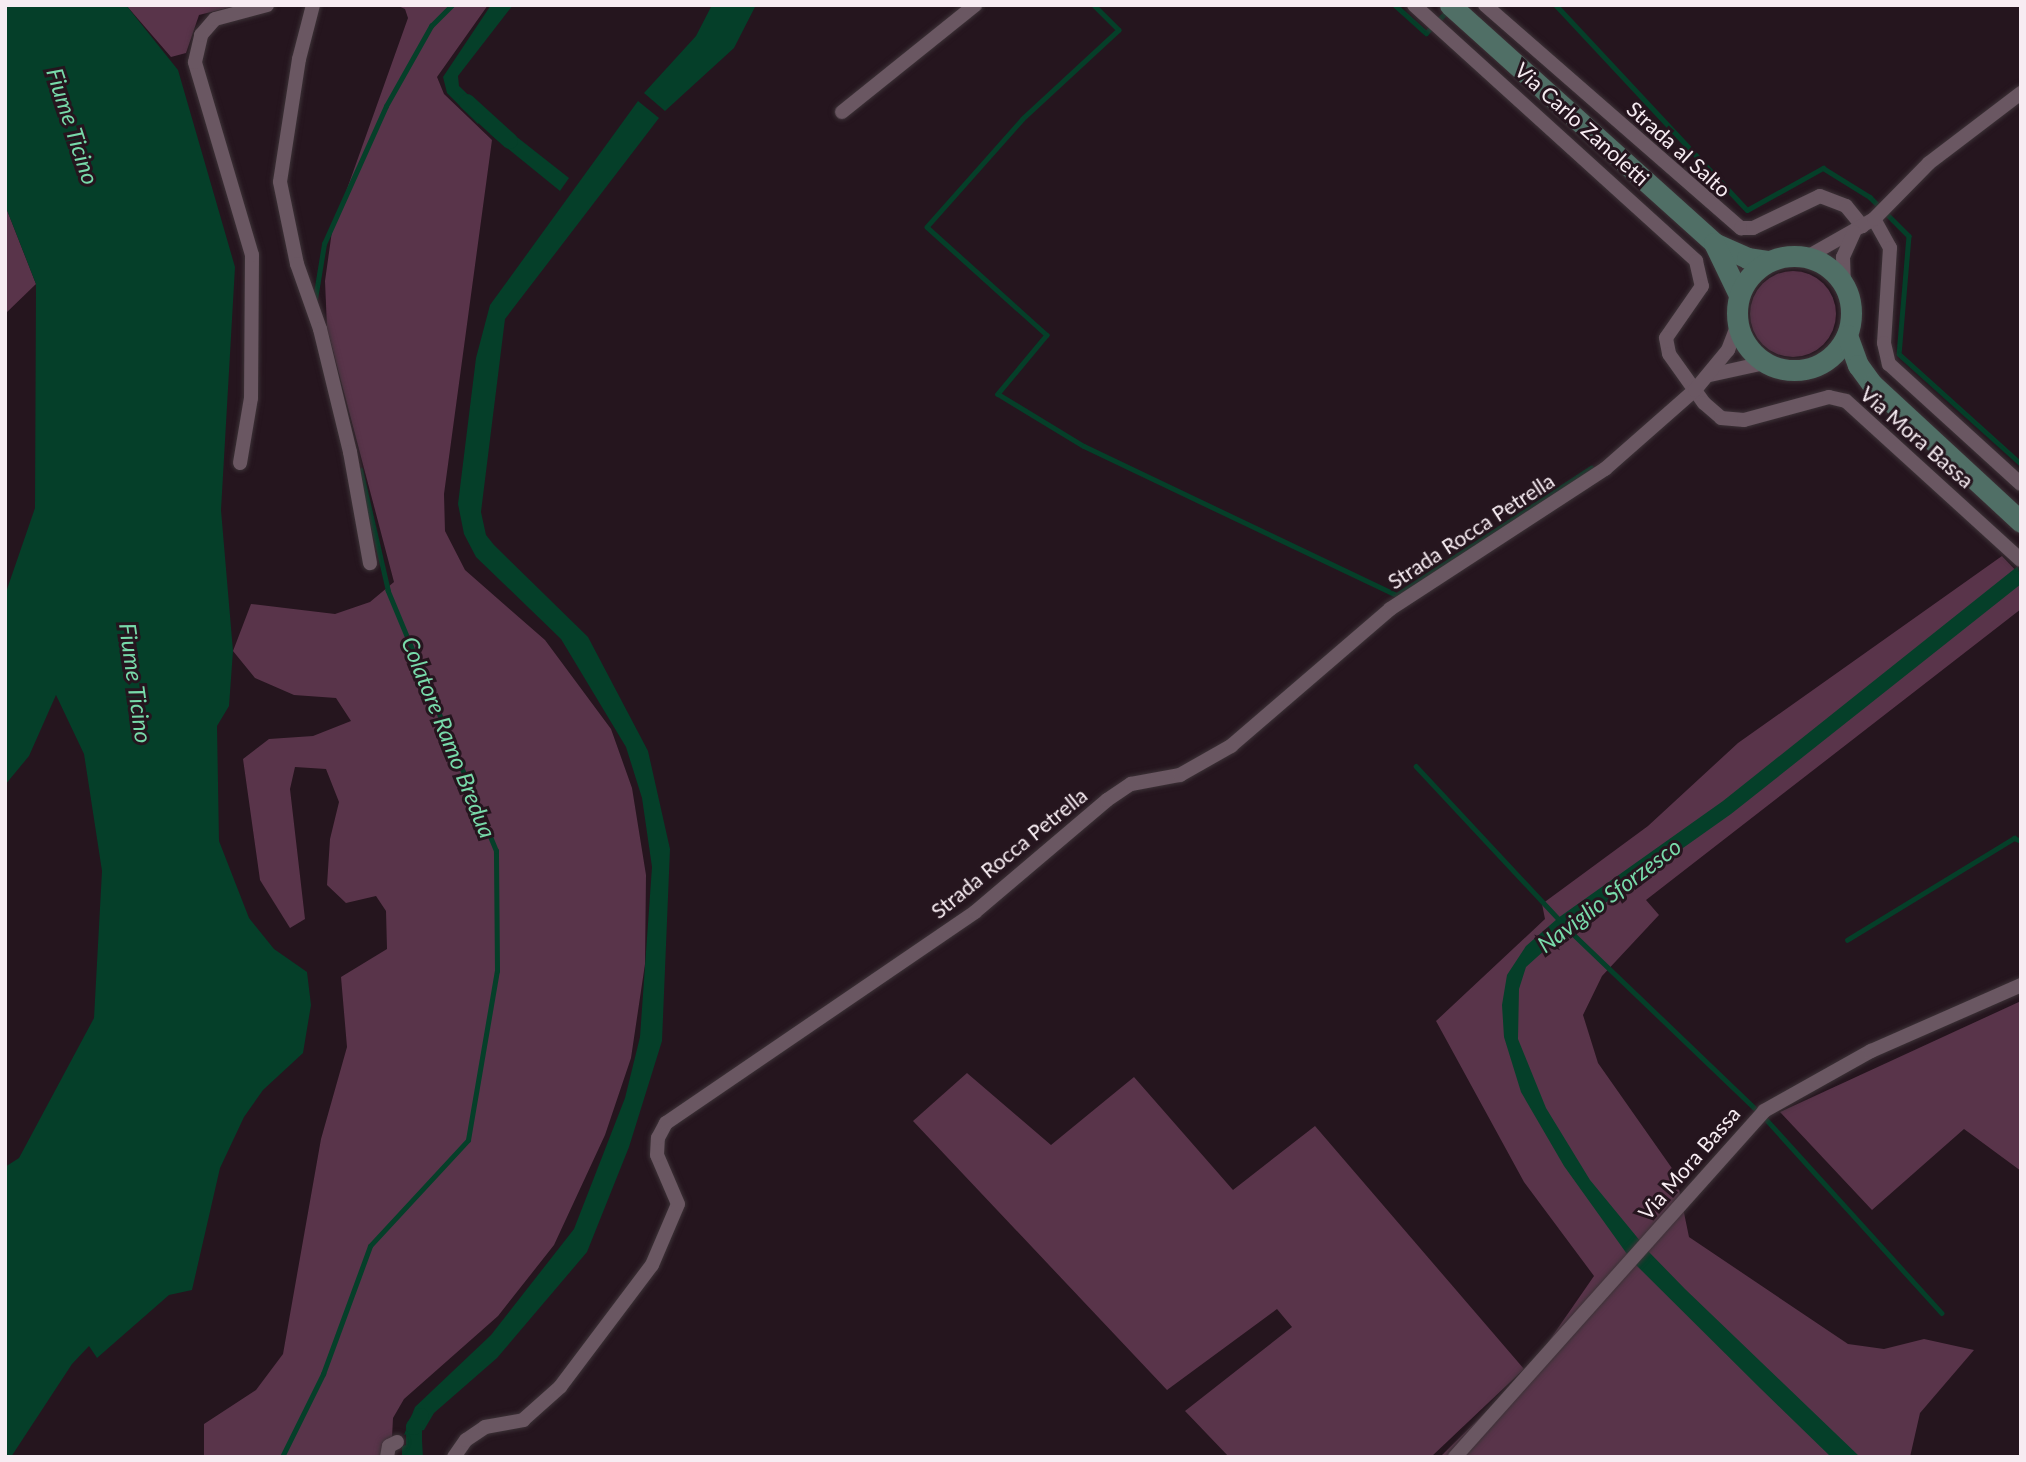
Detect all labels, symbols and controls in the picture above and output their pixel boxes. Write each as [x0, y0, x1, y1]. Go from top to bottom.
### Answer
street label: Via Carlo Zanoletti [1510, 57, 1654, 191]
water label: Fiume Ticino [41, 64, 105, 188]
street label: Strada al Salto [1622, 96, 1736, 202]
street label: Via Mora Bassa [1855, 381, 1979, 493]
street label: Strada Rocca Petrella [1383, 468, 1559, 594]
water label: Fiume Ticino [114, 621, 158, 745]
water label: Colatore Ramo Bredua [396, 632, 502, 842]
street label: Strada Rocca Petrella [926, 782, 1092, 924]
water label: Naviglio Sforzesco [1532, 832, 1686, 958]
street label: Via Mora Bassa [1633, 1101, 1745, 1225]

